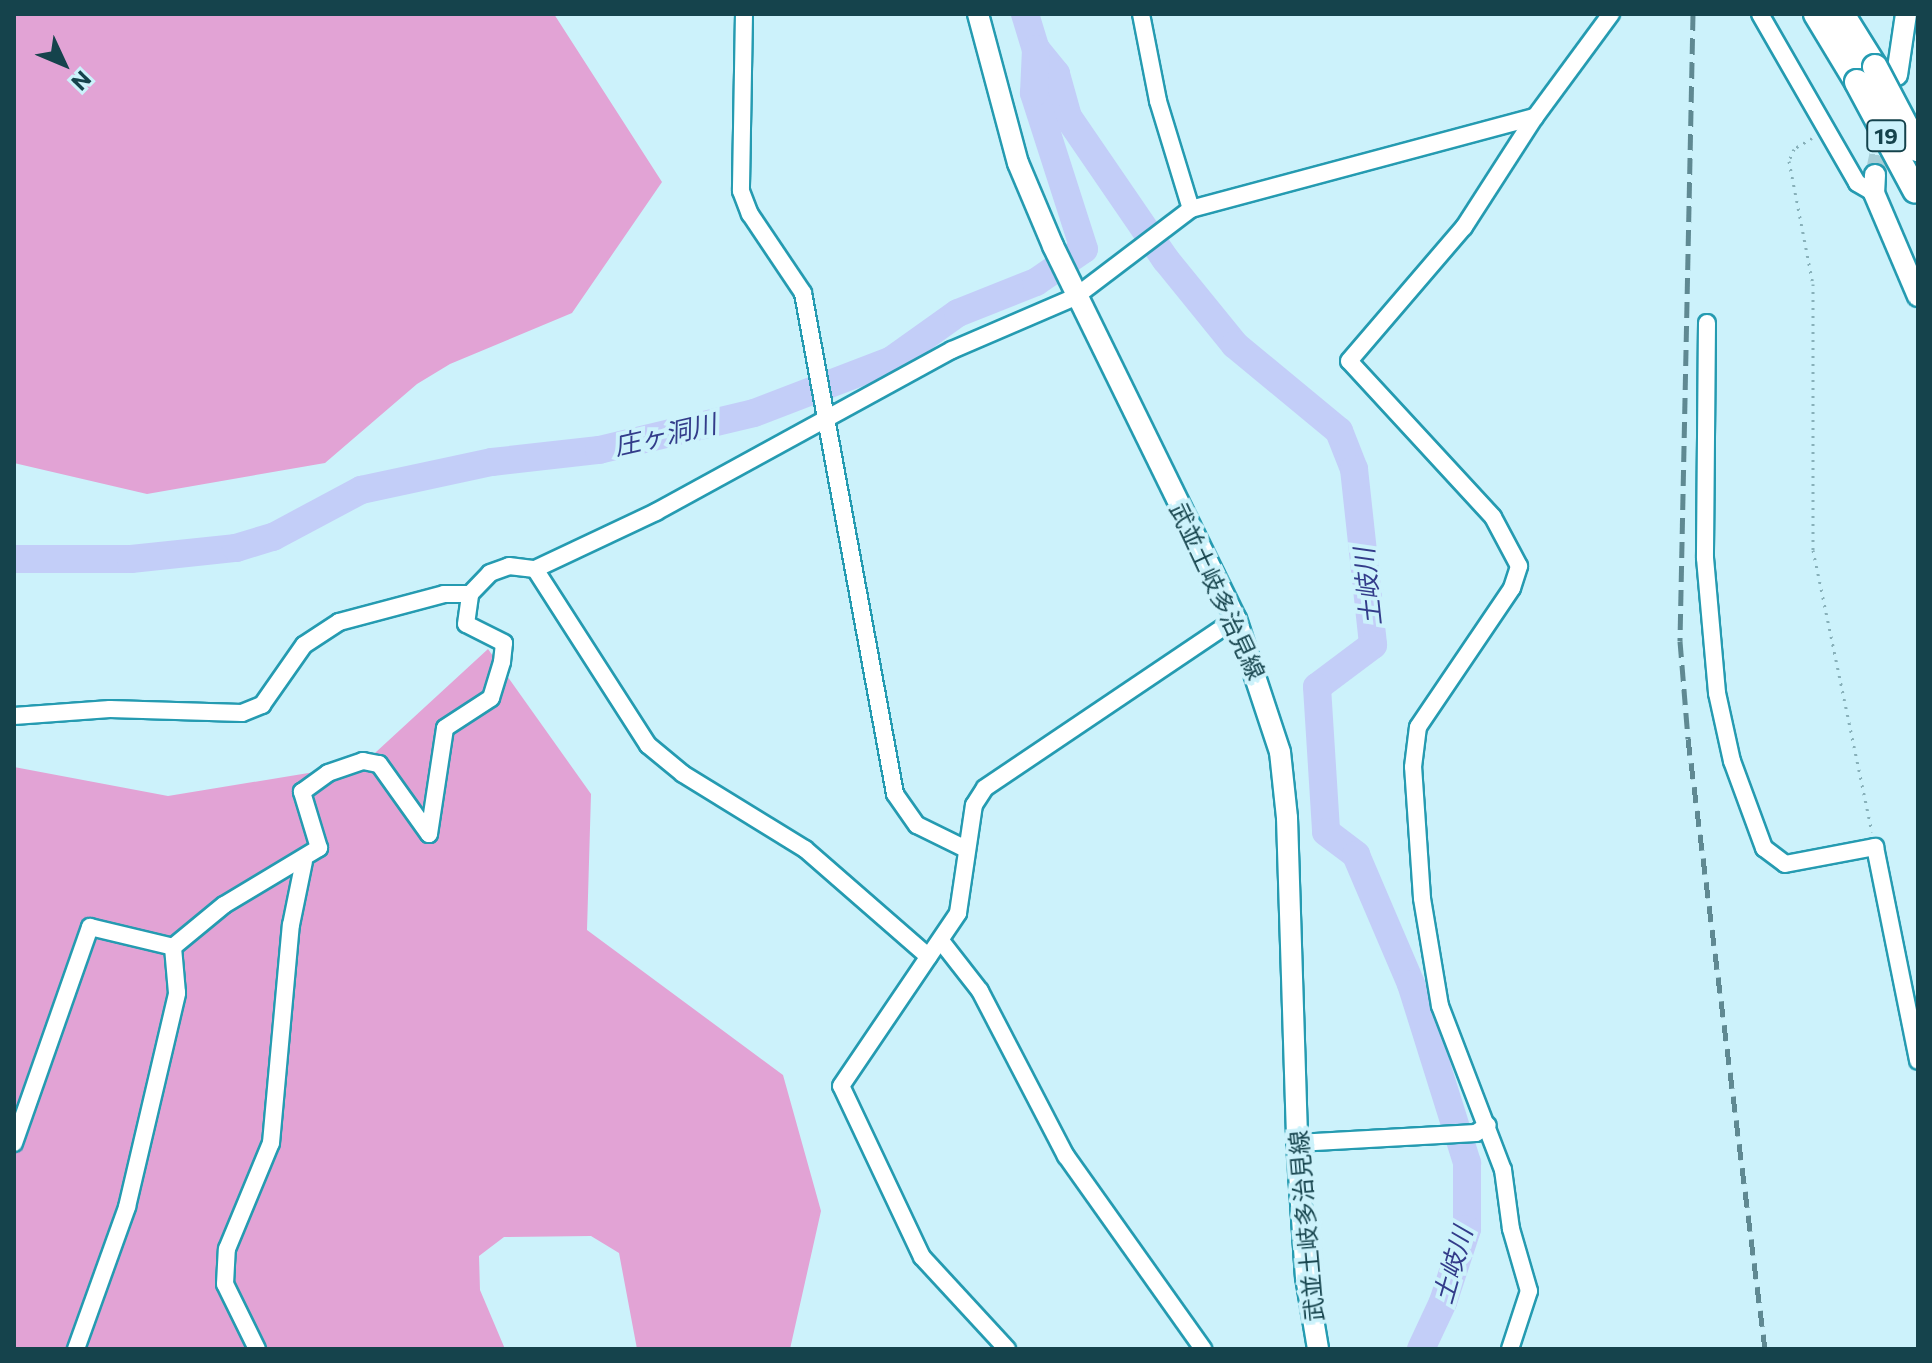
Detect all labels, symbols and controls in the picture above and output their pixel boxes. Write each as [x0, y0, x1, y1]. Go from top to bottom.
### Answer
north arrow [24, 24, 104, 104]
text: N [66, 66, 97, 96]
road number: 19 [1866, 118, 1906, 154]
water label: 庄ヶ洞川 [611, 407, 719, 461]
street label: 武並土岐多治見線 [1164, 498, 1272, 684]
water label: 土岐川 [1347, 547, 1387, 627]
street label: 武並土岐多治見線 [1283, 1129, 1329, 1323]
water label: 土岐川 [1426, 1223, 1478, 1307]

